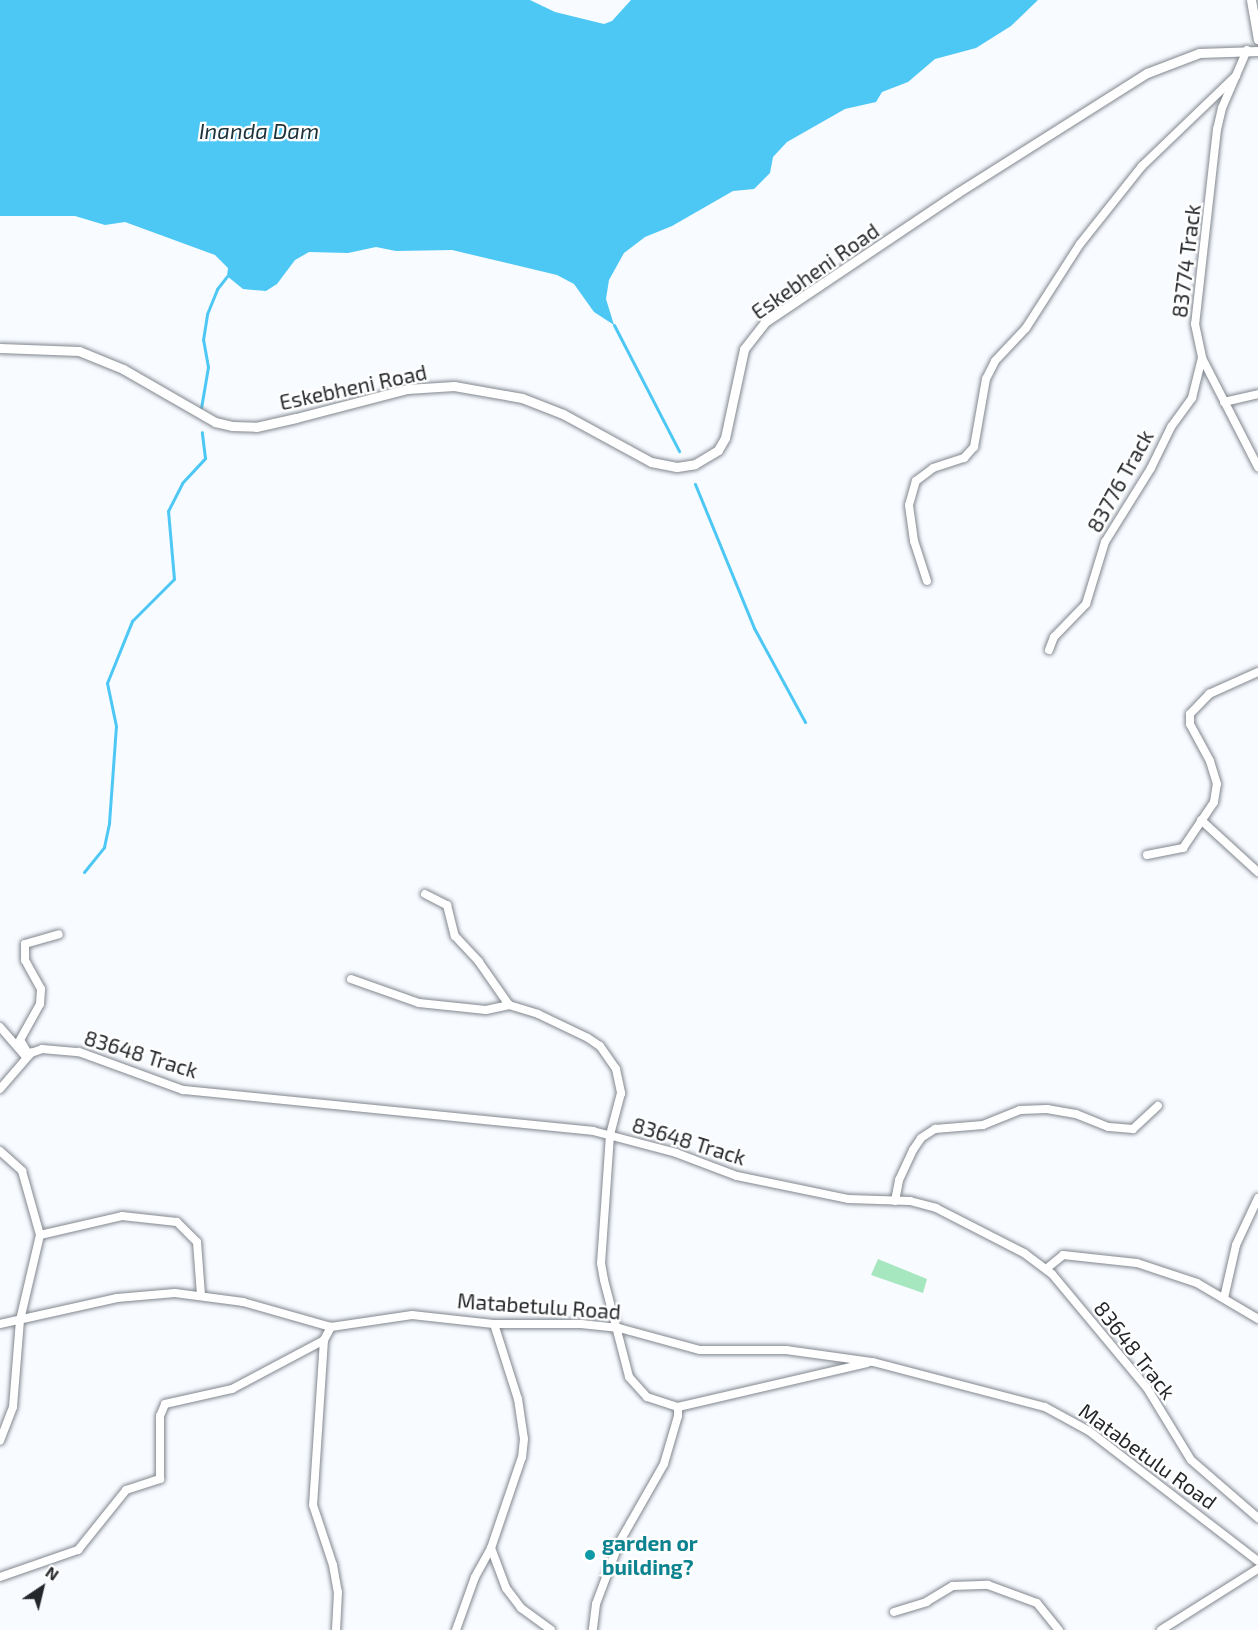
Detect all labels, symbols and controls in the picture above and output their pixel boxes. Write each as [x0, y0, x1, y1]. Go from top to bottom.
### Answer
water label: Inanda Dam [199, 118, 319, 144]
street label: 83774 Track [1167, 203, 1205, 319]
street label: Eskebheni Road [746, 218, 884, 324]
street label: Eskebheni Road [277, 359, 429, 415]
street label: 83776 Track [1081, 425, 1159, 537]
street label: 83648 Track [81, 1025, 201, 1083]
street label: 83648 Track [629, 1112, 749, 1170]
street label: Matabetulu Road [456, 1288, 622, 1324]
street label: 83648 Track [1089, 1296, 1181, 1404]
street label: Matabetulu Road [1074, 1398, 1222, 1514]
place label: garden or building? [602, 1530, 698, 1580]
marker: garden or building? [583, 1548, 597, 1562]
north arrow [12, 1558, 72, 1618]
text: N [42, 1562, 63, 1584]

